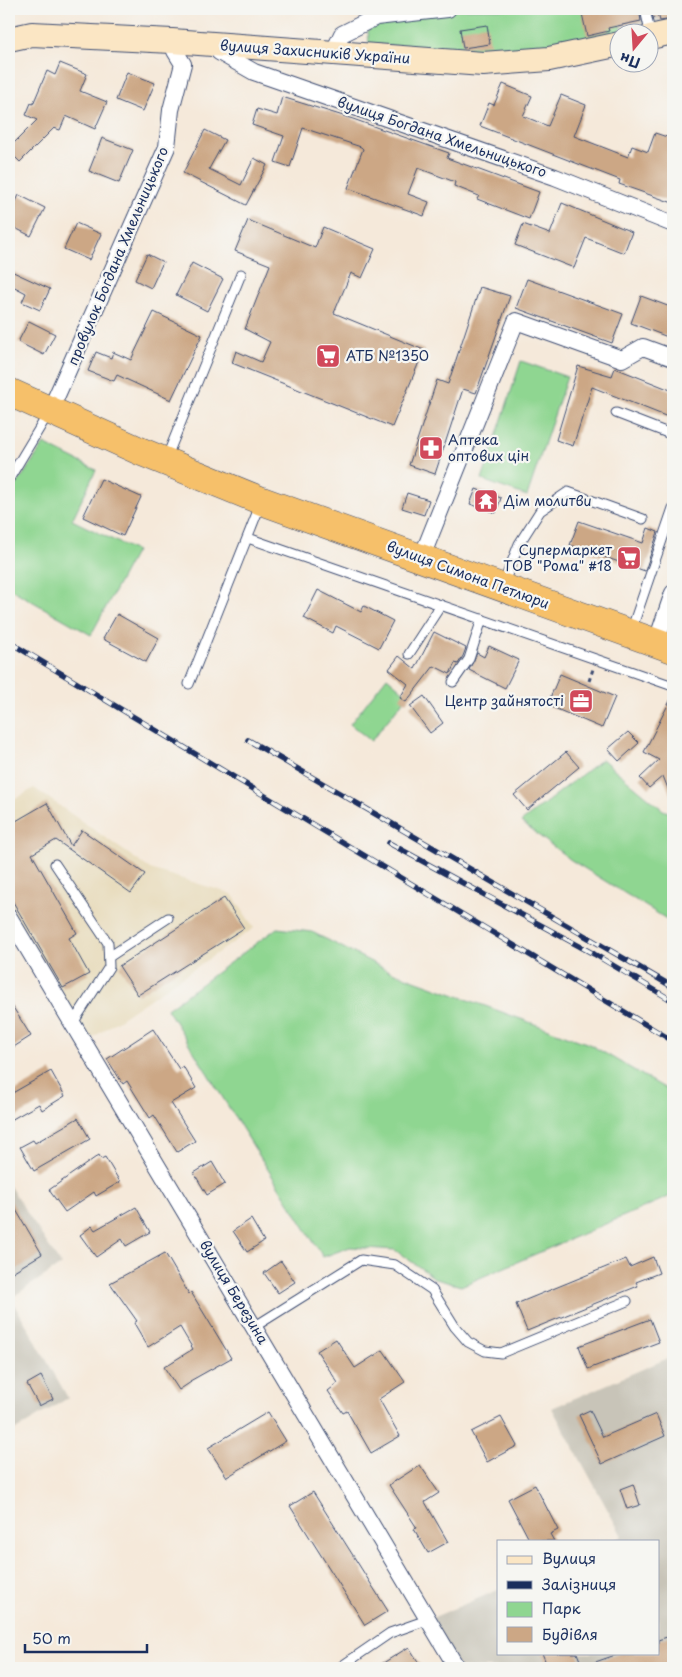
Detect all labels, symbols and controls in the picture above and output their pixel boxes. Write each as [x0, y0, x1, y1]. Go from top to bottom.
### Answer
north arrow [610, 22, 660, 72]
street label: вулиця Захисників України [219, 34, 411, 69]
text: Пн [617, 48, 643, 74]
street label: вулиця Богдана Хмельницького [335, 91, 550, 182]
street label: провулок Богдана Хмельницького [62, 143, 173, 368]
supermarket icon: АТБ №1350 [315, 343, 341, 369]
place label: АТБ №1350 [346, 345, 429, 366]
place label: Аптека оптових цін [448, 429, 529, 466]
pharmacy icon: Аптека оптових цін [418, 435, 444, 461]
temple icon: Дім молитви [473, 488, 499, 514]
place label: Дім молитви [503, 490, 592, 511]
street label: вулиця Симона Петлюри [384, 535, 552, 614]
place label: Супермаркет ТОВ "Рома" #18 [503, 539, 612, 576]
supermarket icon: Супермаркет ТОВ "Рома" #18 [616, 545, 642, 571]
office icon: Центр зайнятості [568, 688, 594, 714]
place label: Центр зайнятості [445, 690, 564, 711]
street label: вулиця Березина [195, 1236, 274, 1348]
legend [497, 1540, 660, 1654]
text: Вулиця [542, 1546, 596, 1569]
text: Залізниця [541, 1572, 616, 1595]
text: Парк [542, 1596, 581, 1619]
scale bar [25, 1622, 148, 1654]
text: Будівля [542, 1622, 598, 1645]
text: 50 m [32, 1626, 71, 1649]

